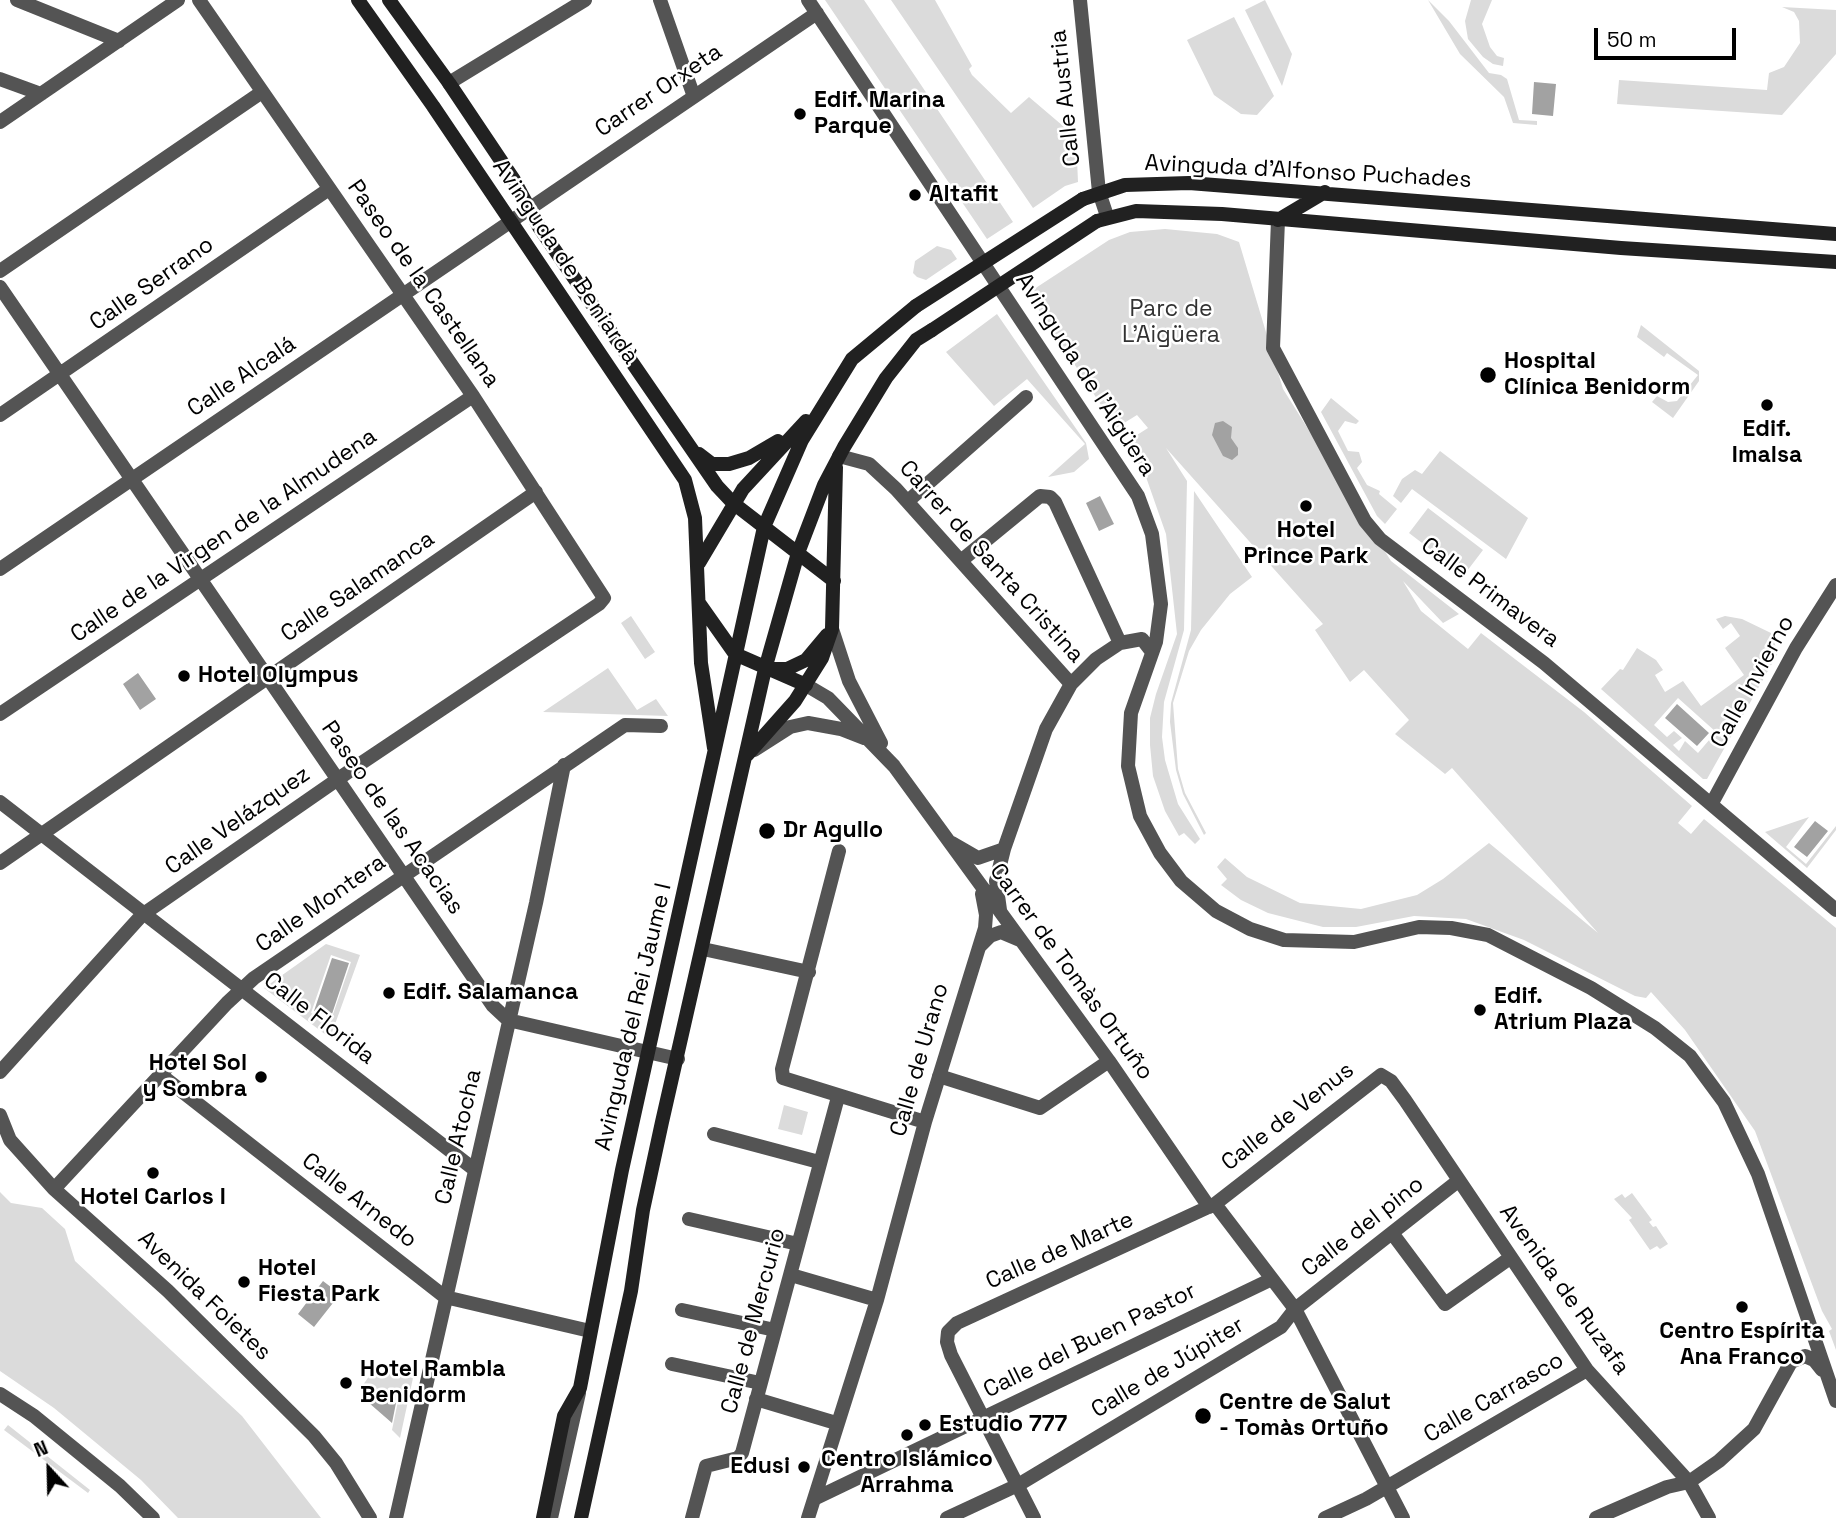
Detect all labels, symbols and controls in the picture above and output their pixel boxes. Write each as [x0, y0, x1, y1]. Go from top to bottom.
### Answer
scale bar [1598, 14, 1740, 58]
text: 50 m [1607, 26, 1657, 53]
street label: Calle Austria [1045, 28, 1087, 168]
street label: Carrer Orxeta [590, 38, 728, 144]
place label: Edif. Marina Parque [814, 87, 945, 141]
marker: Edif. Marina Parque [792, 106, 808, 122]
street label: Avinguda d'Alfonso Puchades [1144, 150, 1472, 194]
street label: Avinguda de Beniardà [486, 154, 644, 370]
street label: Paseo de la Castellana [341, 175, 505, 393]
place label: Altafit [929, 181, 999, 209]
marker: Altafit [907, 187, 923, 203]
street label: Calle Serrano [85, 231, 219, 337]
street label: Avinguda de l'Aigüera [1009, 268, 1161, 482]
park label: Parc de L'Aigüera [1122, 296, 1220, 350]
street label: Calle Alcalá [183, 331, 301, 423]
place label: Hospital Clínica Benidorm [1504, 348, 1690, 402]
marker: Hospital Clínica Benidorm [1478, 365, 1498, 385]
marker: Edif. Imalsa [1759, 397, 1775, 413]
place label: Edif. Imalsa [1732, 416, 1802, 470]
street label: Calle de la Virgen de la Almudena [66, 423, 382, 649]
street label: Carrer de Santa Cristina [893, 455, 1089, 669]
marker: Hotel Prince Park [1298, 498, 1314, 514]
place label: Hotel Prince Park [1244, 517, 1368, 571]
street label: Calle Salamanca [276, 525, 440, 649]
street label: Calle Primavera [1415, 532, 1565, 654]
street label: Calle Invierno [1705, 611, 1801, 753]
place label: Hotel Olympus [198, 662, 358, 690]
marker: Hotel Olympus [176, 668, 192, 684]
street label: Paseo de las Acacias [315, 716, 469, 920]
street label: Calle Velázquez [160, 761, 316, 881]
place label: Dr Agullo [783, 817, 883, 845]
marker: Dr Agullo [757, 821, 777, 841]
street label: Calle Montera [251, 849, 391, 959]
street label: Carrer de Tomàs Ortuño [983, 858, 1159, 1086]
street label: Avinguda del Rei Jaume I [590, 881, 678, 1153]
street label: Calle Florida [258, 967, 380, 1071]
place label: Edif. Salamanca [403, 979, 578, 1007]
street label: Calle de Urano [885, 980, 955, 1140]
place label: Edif. Atrium Plaza [1494, 983, 1632, 1037]
marker: Edif. Salamanca [381, 985, 397, 1001]
marker: Edif. Atrium Plaza [1472, 1002, 1488, 1018]
place label: Hotel Sol y Sombra [143, 1050, 247, 1104]
street label: Calle de Venus [1216, 1057, 1360, 1177]
street label: Calle Atocha [430, 1067, 488, 1207]
marker: Hotel Sol y Sombra [253, 1069, 269, 1085]
street label: Calle Arnedo [296, 1147, 422, 1255]
marker: Hotel Carlos I [145, 1165, 161, 1181]
street label: Calle del pino [1296, 1171, 1430, 1283]
place label: Hotel Carlos I [80, 1184, 226, 1212]
street label: Avenida de Ruzafa [1493, 1199, 1635, 1381]
street label: Calle de Marte [982, 1206, 1138, 1296]
street label: Avenida Foietes [132, 1225, 276, 1367]
street label: Calle de Mercurio [716, 1225, 792, 1417]
place label: Hotel Fiesta Park [258, 1255, 380, 1309]
marker: Hotel Fiesta Park [236, 1274, 252, 1290]
street label: Calle del Buen Pastor [979, 1277, 1201, 1405]
marker: Centro Espírita Ana Franco [1734, 1299, 1750, 1315]
street label: Calle de Júpiter [1087, 1312, 1249, 1424]
place label: Centro Espírita Ana Franco [1659, 1318, 1825, 1372]
street label: Calle Carrasco [1419, 1347, 1569, 1449]
place label: Hotel Rambla Benidorm [360, 1356, 506, 1410]
marker: Hotel Rambla Benidorm [338, 1375, 354, 1391]
place label: Centre de Salut - Tomàs Ortuño [1219, 1389, 1391, 1443]
marker: Centre de Salut - Tomàs Ortuño [1193, 1406, 1213, 1426]
place label: Estudio 777 [939, 1411, 1067, 1439]
marker: Estudio 777 [917, 1417, 933, 1433]
marker: Centro Islámico Arrahma [899, 1427, 915, 1443]
north arrow [14, 1434, 84, 1504]
text: N [30, 1435, 52, 1463]
place label: Centro Islámico Arrahma [821, 1446, 993, 1500]
place label: Edusi [730, 1453, 790, 1481]
marker: Edusi [796, 1459, 812, 1475]

